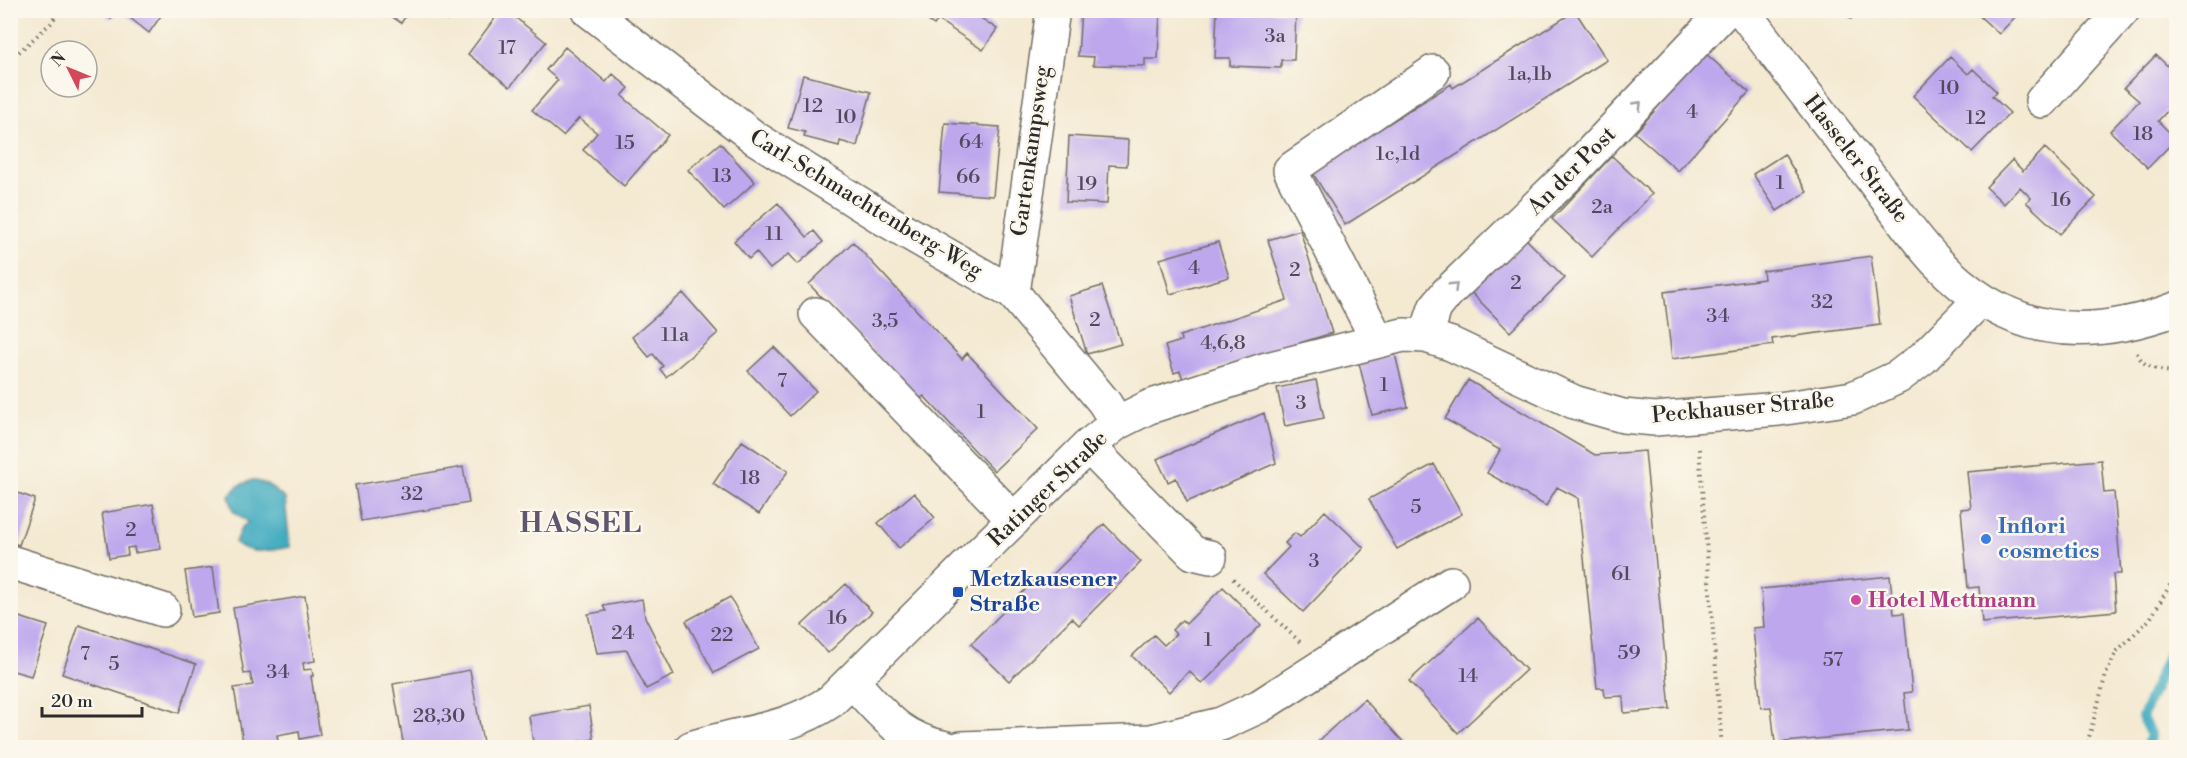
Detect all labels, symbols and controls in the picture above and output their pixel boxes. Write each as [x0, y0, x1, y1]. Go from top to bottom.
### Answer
house number: 3a [1264, 24, 1286, 49]
house number: 17 [498, 36, 516, 61]
north arrow [39, 39, 99, 99]
text: N [47, 48, 71, 71]
house number: 1a,1b [1508, 62, 1552, 87]
street label: Gartenkampsweg [1006, 63, 1056, 238]
house number: 10 [1938, 76, 1960, 101]
street label: Hasseler Straße [1798, 90, 1914, 228]
house number: 12 [803, 94, 823, 119]
house number: 4 [1686, 100, 1698, 125]
one-way arrow [1631, 101, 1642, 111]
house number: 10 [835, 105, 857, 130]
house number: 12 [1966, 106, 1986, 131]
street label: An der Post [1521, 121, 1622, 222]
house number: 18 [2133, 122, 2153, 147]
street label: Carl-Schmachtenberg-Weg [745, 124, 988, 285]
house number: 64 [959, 130, 983, 155]
house number: 15 [615, 131, 635, 156]
house number: 1c,1d [1376, 142, 1421, 167]
house number: 13 [712, 164, 732, 189]
house number: 66 [956, 165, 980, 190]
house number: 1 [1776, 171, 1785, 196]
house number: 19 [1077, 172, 1097, 197]
house number: 16 [2051, 188, 2071, 213]
house number: 2a [1591, 195, 1614, 220]
house number: 11 [765, 222, 783, 247]
house number: 4 [1188, 256, 1200, 281]
house number: 2 [1289, 258, 1301, 283]
house number: 2 [1510, 271, 1522, 296]
one-way arrow [1446, 282, 1457, 293]
house number: 32 [1811, 290, 1833, 315]
house number: 34 [1706, 304, 1730, 329]
house number: 2 [1089, 308, 1101, 333]
house number: 3,5 [872, 309, 898, 334]
house number: 11a [661, 323, 690, 348]
house number: 4,6,8 [1200, 331, 1246, 356]
house number: 7 [777, 369, 787, 394]
house number: 1 [1380, 373, 1389, 398]
street label: Peckhauser Straße [1651, 387, 1835, 429]
house number: 3 [1295, 391, 1307, 416]
house number: 1 [977, 400, 986, 425]
street label: Ratinger Straße [983, 425, 1113, 553]
house number: 18 [740, 466, 760, 491]
house number: 32 [401, 482, 423, 507]
house number: 5 [1410, 495, 1422, 520]
district label: HASSEL [519, 506, 643, 541]
place label: Inflori cosmetics [1998, 513, 2099, 565]
house number: 2 [125, 518, 137, 543]
marker: Inflori cosmetics [1979, 532, 1993, 546]
house number: 3 [1308, 549, 1320, 574]
house number: 61 [1611, 562, 1631, 587]
place label: Metzkausener Straße [970, 566, 1117, 618]
marker: Metzkausener Straße [951, 585, 965, 599]
place label: Hotel Mettmann [1868, 587, 2037, 614]
marker: Hotel Mettmann [1849, 593, 1863, 607]
house number: 16 [827, 606, 847, 631]
house number: 24 [611, 621, 635, 646]
house number: 22 [711, 623, 733, 648]
house number: 1 [1204, 628, 1213, 653]
house number: 59 [1617, 641, 1641, 666]
house number: 7 [80, 642, 90, 667]
house number: 57 [1823, 648, 1843, 673]
house number: 5 [108, 652, 120, 677]
house number: 34 [266, 660, 290, 685]
house number: 14 [1458, 664, 1478, 689]
scale bar [42, 680, 142, 718]
text: 20 m [51, 690, 93, 713]
house number: 28,30 [413, 704, 465, 729]

